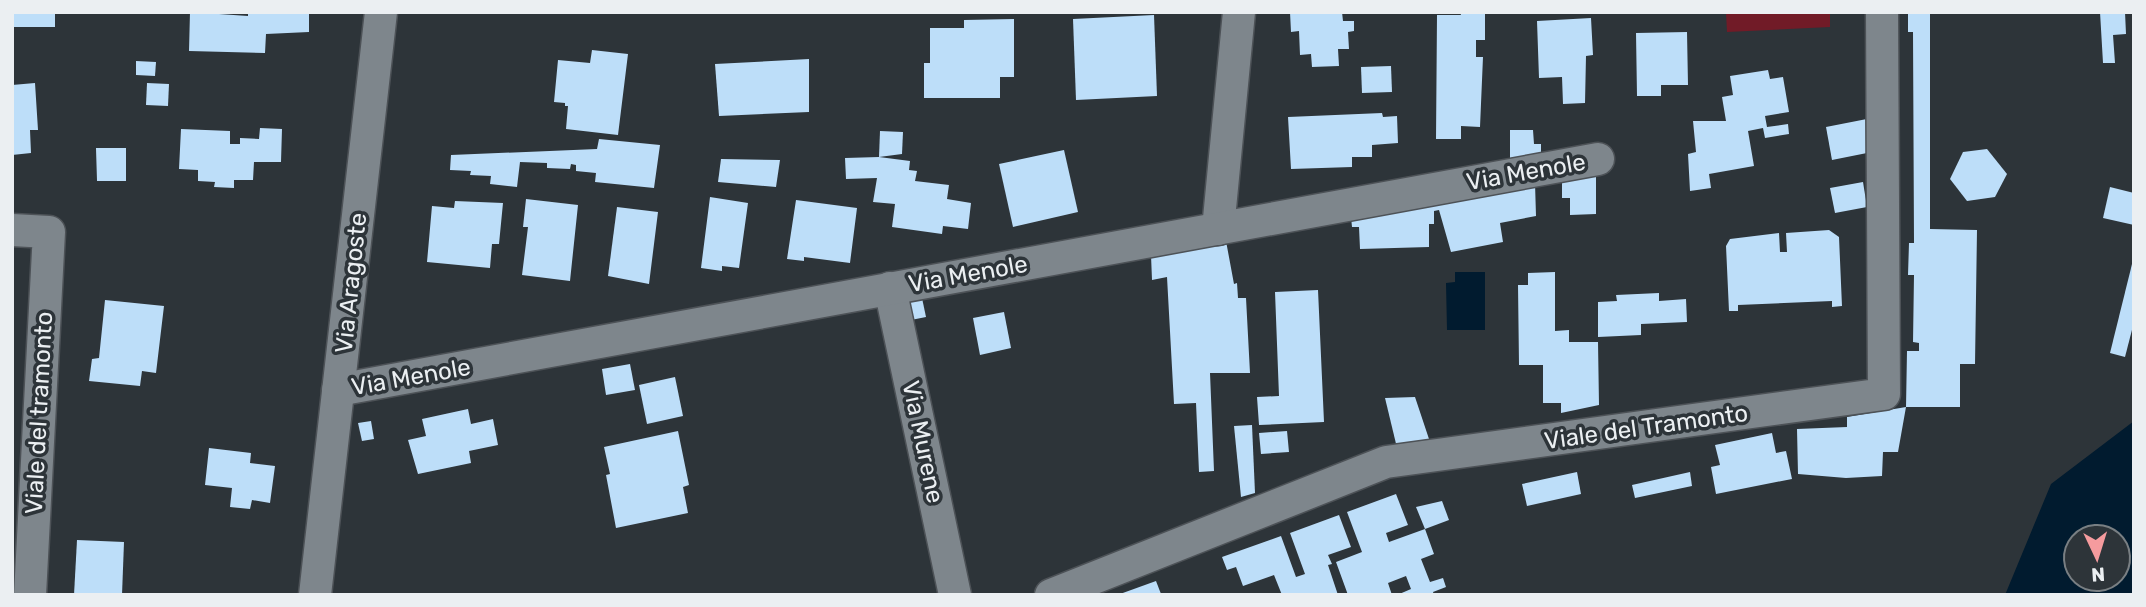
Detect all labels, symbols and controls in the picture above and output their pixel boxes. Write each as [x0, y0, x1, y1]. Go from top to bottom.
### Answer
street label: Via Menole [1464, 148, 1588, 196]
street label: Via Aragoste [330, 211, 372, 355]
street label: Via Menole [906, 250, 1030, 298]
street label: Viale del tramonto [20, 311, 58, 515]
street label: Via Menole [349, 353, 473, 401]
street label: Via Murene [896, 378, 950, 506]
street label: Viale del Tramonto [1542, 399, 1750, 455]
north arrow [2062, 523, 2132, 593]
text: N [2091, 563, 2106, 586]

